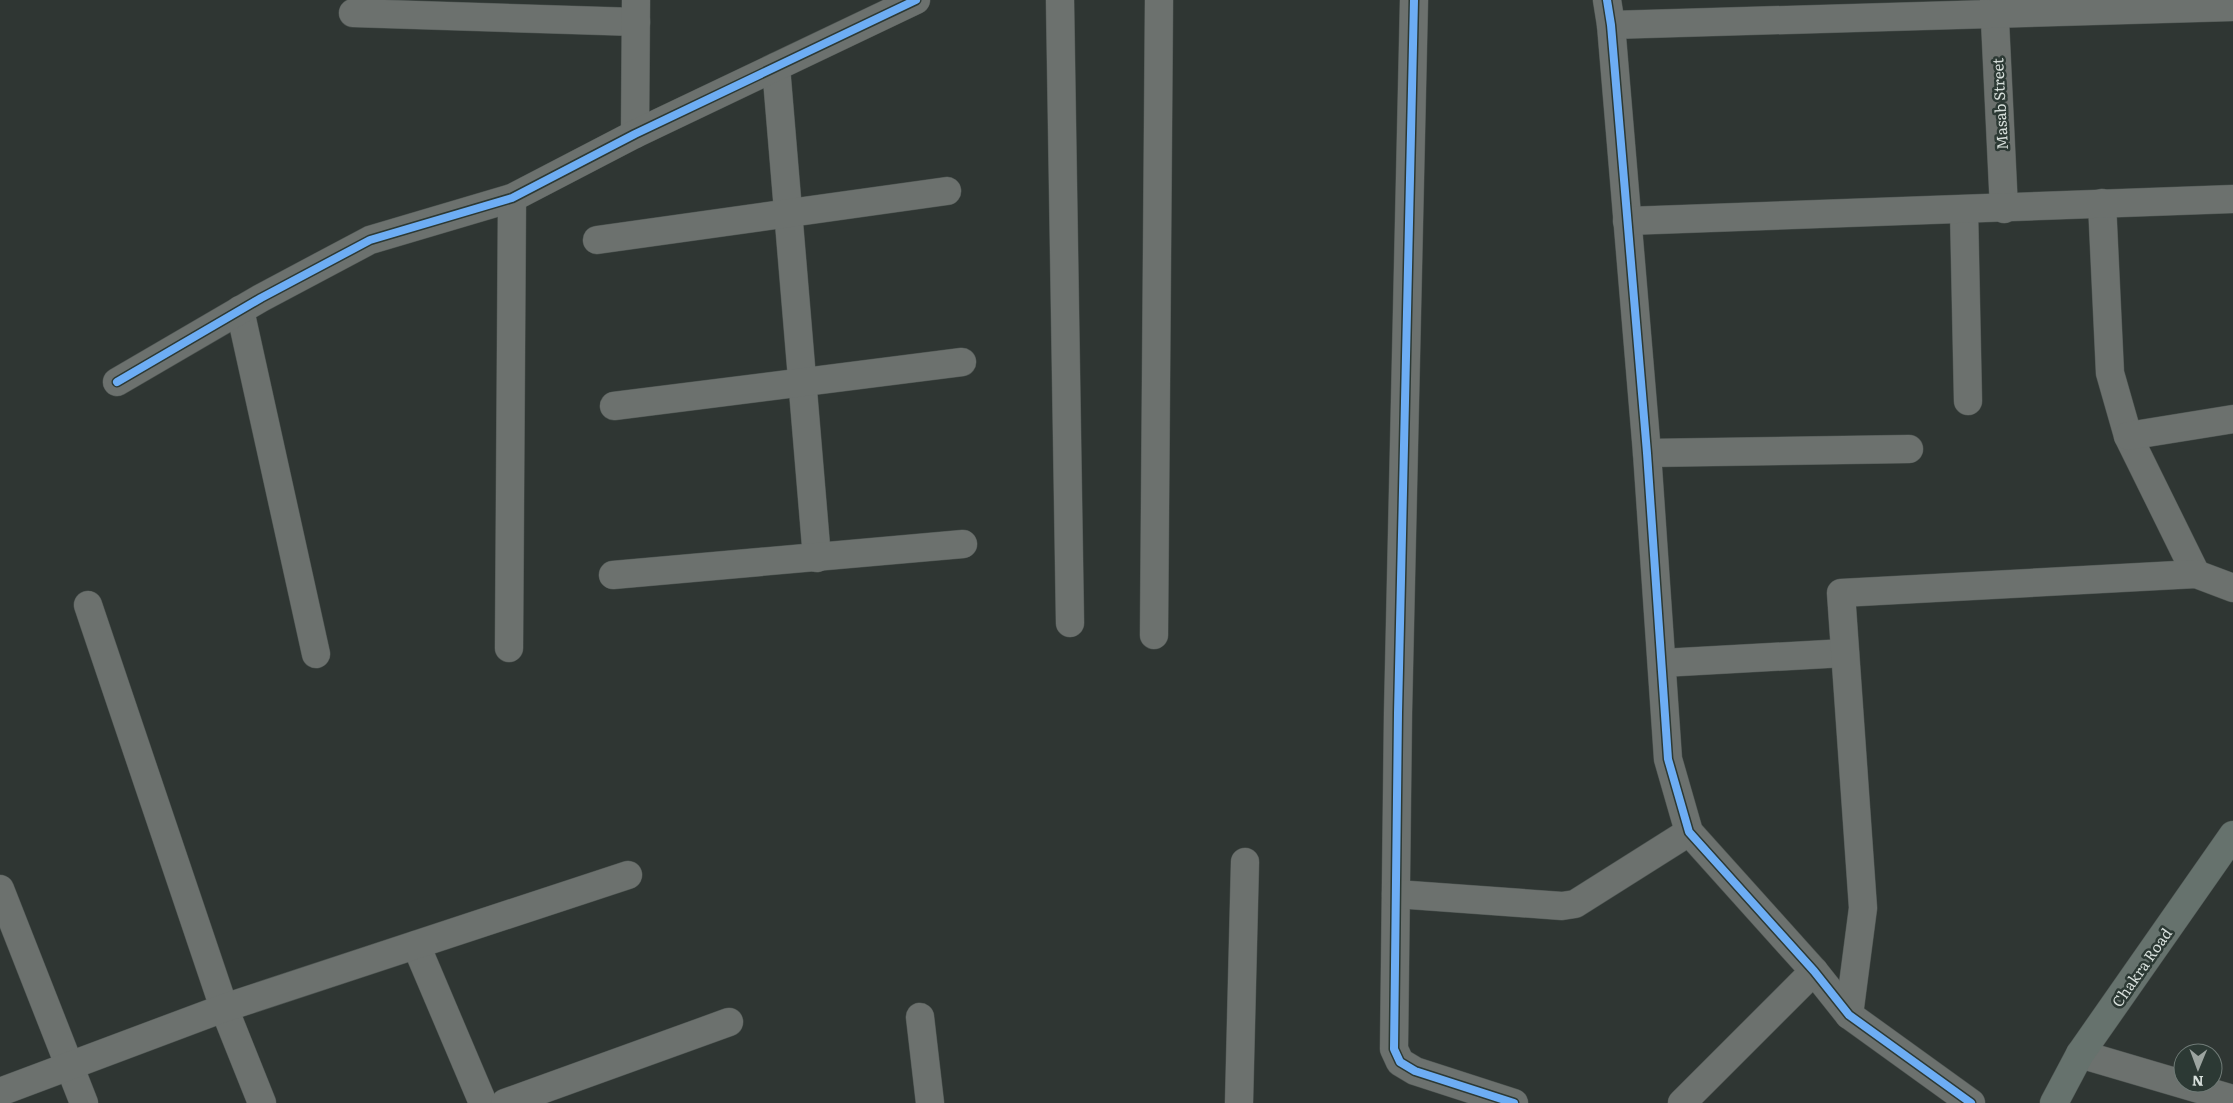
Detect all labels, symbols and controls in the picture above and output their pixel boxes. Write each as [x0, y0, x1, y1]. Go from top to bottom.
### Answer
street label: Masab Street [1985, 57, 2013, 151]
street label: Chakra Road [2105, 923, 2177, 1011]
north arrow [2173, 1043, 2223, 1093]
text: N [2191, 1072, 2204, 1092]

